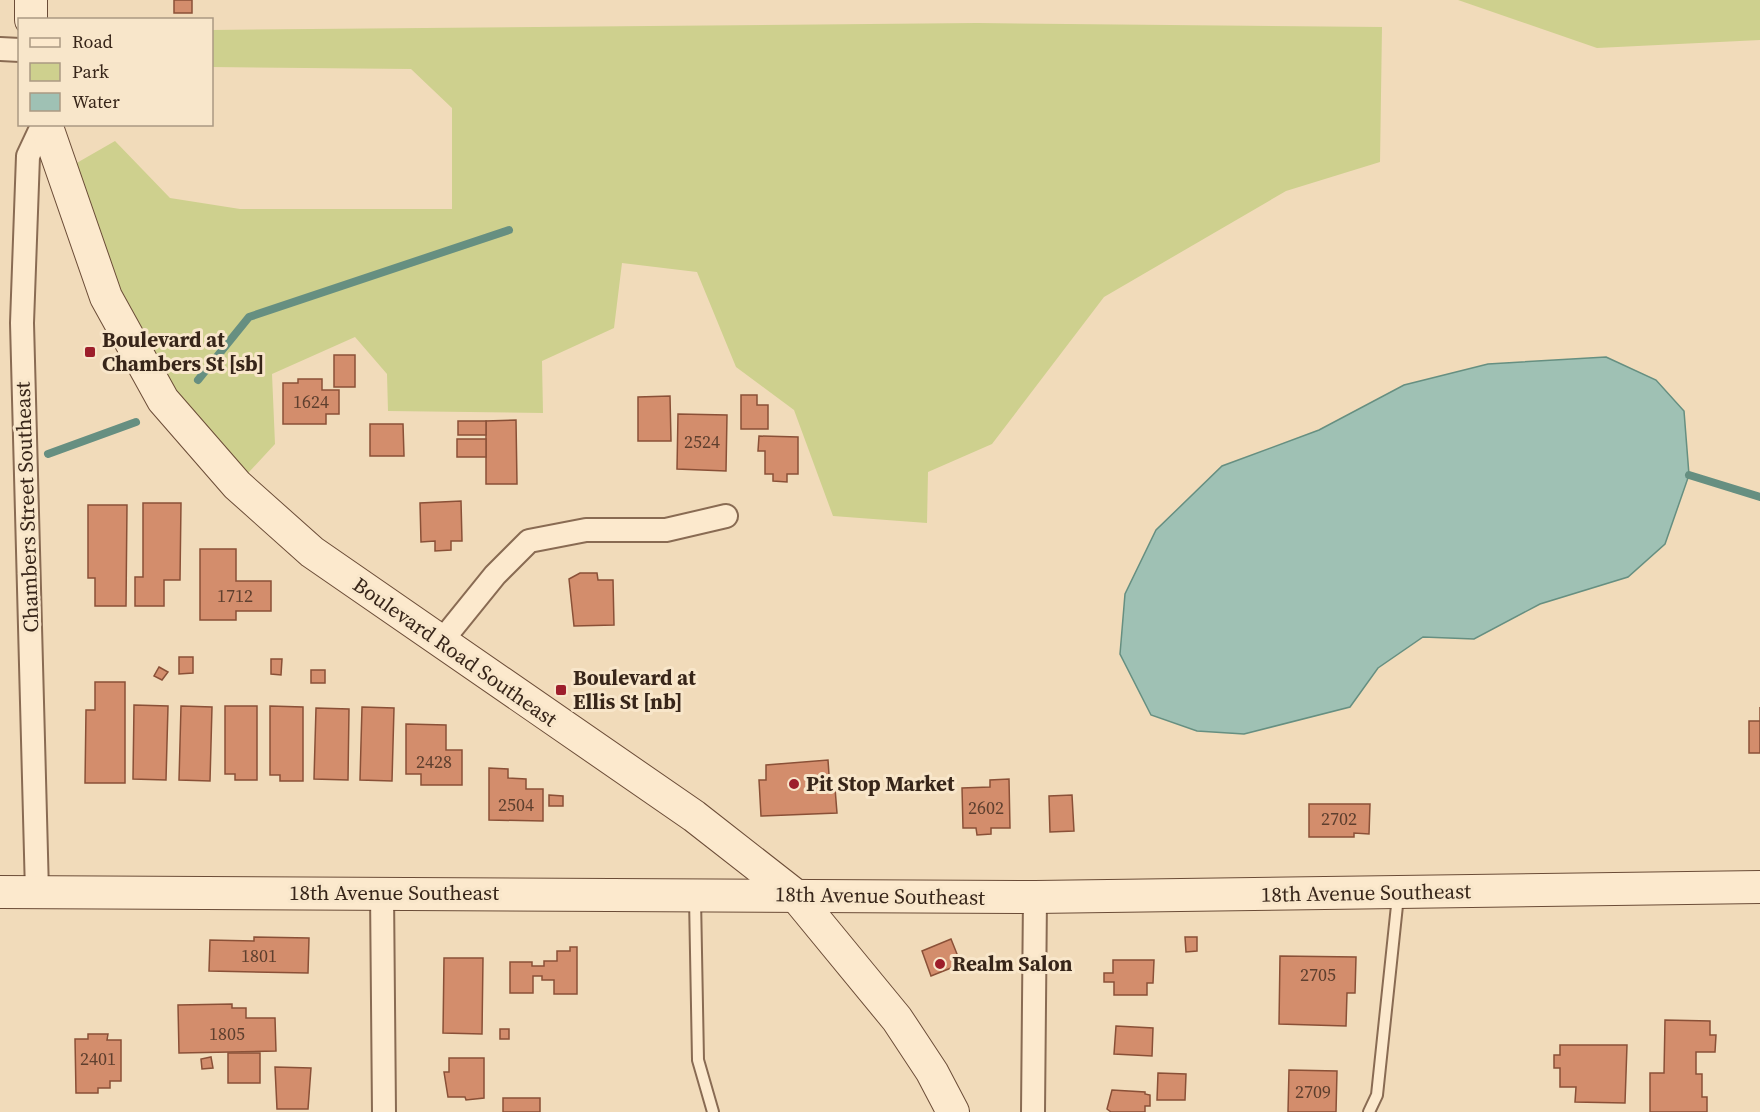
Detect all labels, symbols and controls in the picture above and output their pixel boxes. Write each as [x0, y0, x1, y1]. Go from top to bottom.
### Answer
legend [18, 18, 213, 126]
text: Road [72, 29, 113, 54]
text: Park [72, 59, 109, 84]
text: Water [72, 89, 120, 114]
place label: Boulevard at Chambers St [sb] [102, 325, 264, 378]
marker: Boulevard at Chambers St [sb] [83, 345, 97, 359]
street label: Chambers Street Southeast [8, 381, 45, 633]
house number: 1624 [293, 389, 329, 414]
house number: 2524 [684, 429, 720, 454]
street label: Boulevard Road Southeast [347, 570, 563, 733]
house number: 1712 [217, 583, 253, 608]
place label: Boulevard at Ellis St [nb] [573, 663, 696, 716]
marker: Boulevard at Ellis St [nb] [554, 683, 568, 697]
house number: 2428 [416, 749, 452, 774]
place label: Pit Stop Market [806, 769, 955, 798]
marker: Pit Stop Market [787, 777, 801, 791]
house number: 2504 [498, 792, 534, 817]
house number: 2602 [968, 795, 1004, 820]
house number: 2702 [1321, 806, 1357, 831]
street label: 18th Avenue Southeast [1261, 876, 1471, 909]
street label: 18th Avenue Southeast [289, 878, 499, 907]
street label: 18th Avenue Southeast [775, 879, 985, 912]
house number: 1801 [241, 943, 277, 968]
place label: Realm Salon [952, 949, 1072, 978]
marker: Realm Salon [933, 957, 947, 971]
house number: 2705 [1300, 962, 1336, 987]
house number: 1805 [209, 1021, 245, 1046]
house number: 2401 [80, 1046, 116, 1071]
house number: 2709 [1295, 1079, 1331, 1104]

